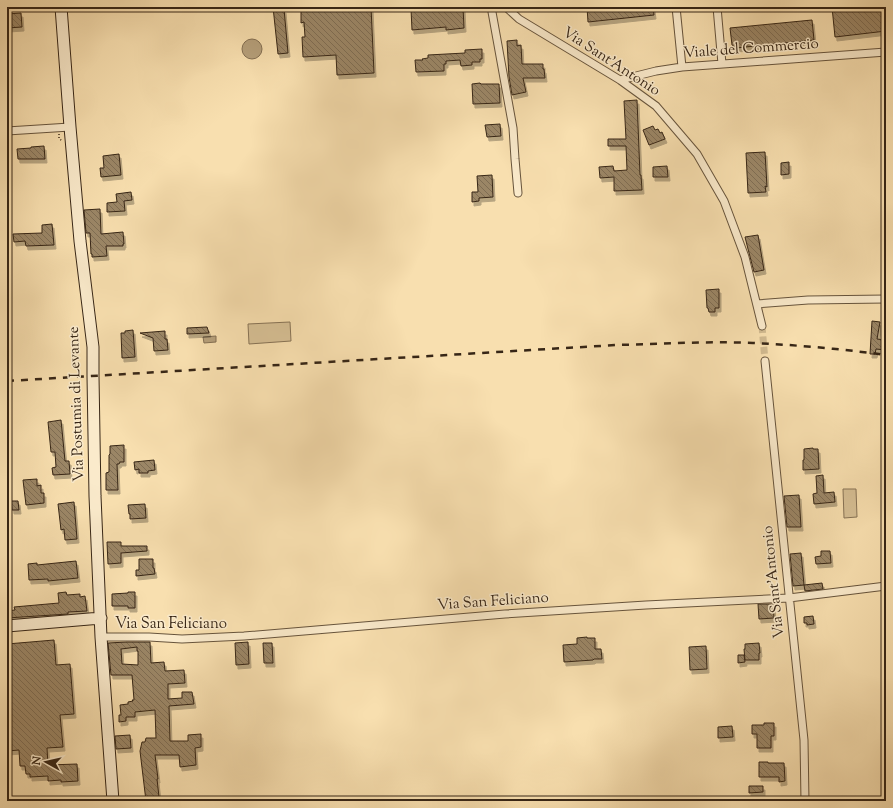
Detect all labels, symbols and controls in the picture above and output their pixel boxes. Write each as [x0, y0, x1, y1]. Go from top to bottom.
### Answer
street label: Via Sant'Antonio [558, 22, 664, 102]
street label: Viale del Commercio [683, 34, 819, 64]
street label: Via Postumia di Levante [64, 326, 90, 482]
street label: Via Sant'Antonio [758, 525, 790, 639]
street label: Via San Feliciano [437, 588, 549, 616]
street label: Via San Feliciano [115, 614, 227, 635]
north arrow [26, 742, 66, 782]
text: N [28, 755, 46, 767]

